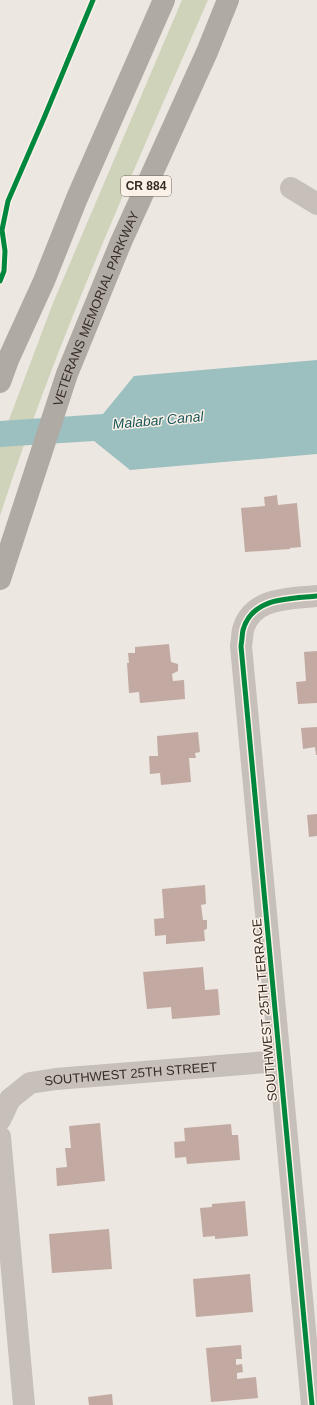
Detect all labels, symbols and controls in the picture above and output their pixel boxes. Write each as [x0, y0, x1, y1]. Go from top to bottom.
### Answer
road number: CR 884 [121, 176, 171, 196]
street label: VETERANS MEMORIAL PARKWAY [50, 209, 142, 408]
water label: Malabar Canal [112, 408, 205, 432]
street label: SOUTHWEST 25TH TERRACE [249, 917, 280, 1102]
street label: SOUTHWEST 25TH STREET [43, 1059, 218, 1089]

